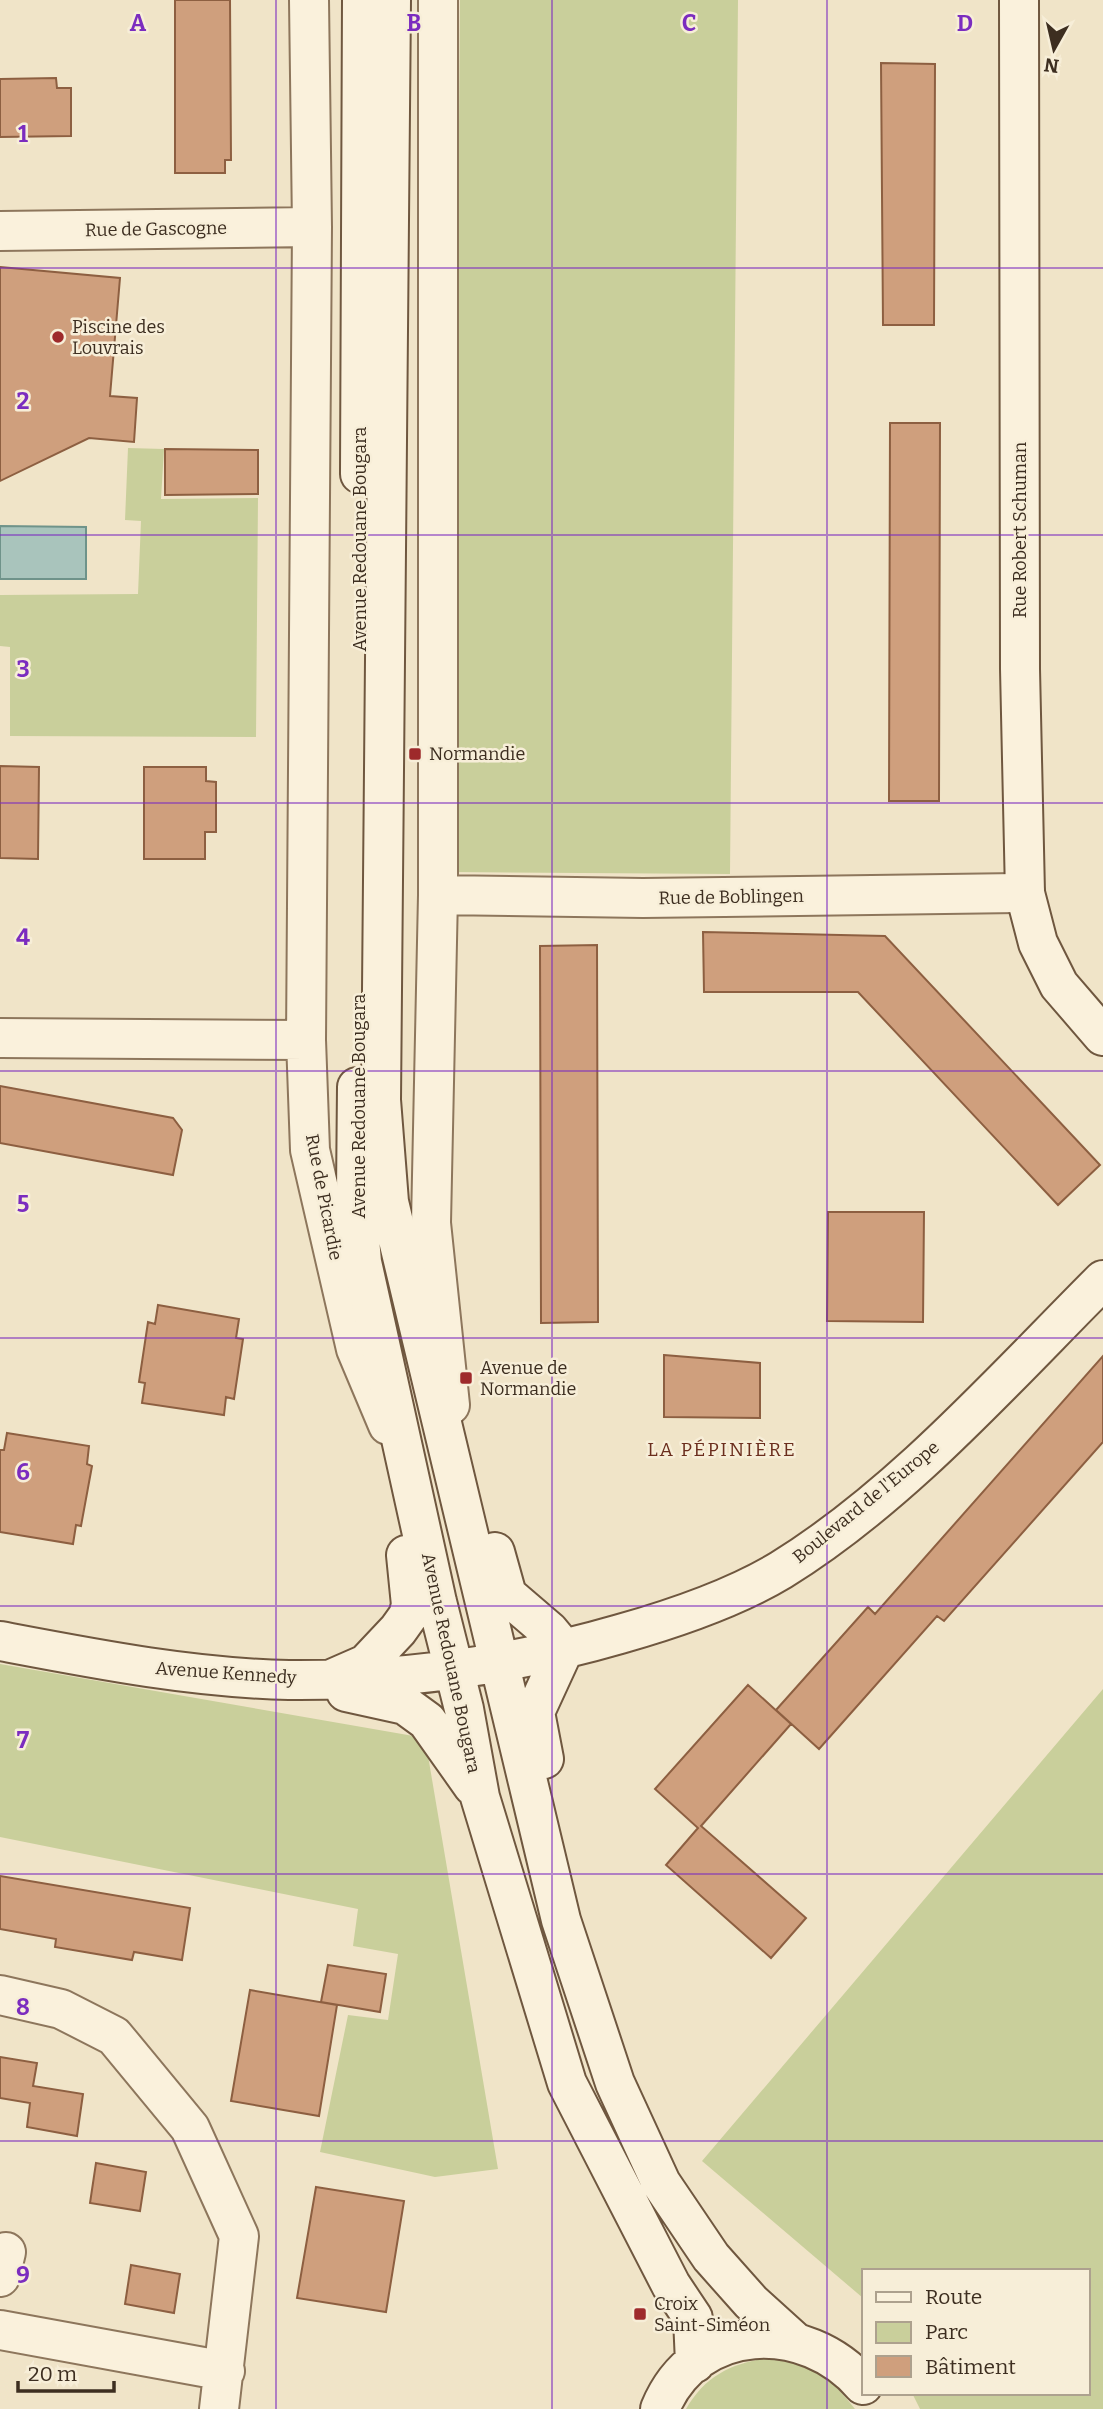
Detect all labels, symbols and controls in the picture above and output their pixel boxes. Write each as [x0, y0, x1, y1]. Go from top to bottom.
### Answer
text: A [130, 9, 147, 37]
text: B [407, 9, 421, 37]
text: C [682, 9, 696, 37]
text: D [957, 9, 973, 37]
north arrow [1019, 14, 1089, 84]
text: N [1043, 53, 1061, 78]
text: 1 [18, 120, 28, 148]
street label: Rue de Gascogne [85, 217, 227, 241]
place label: Piscine des Louvrais [72, 316, 165, 359]
marker: Piscine des Louvrais [50, 329, 66, 345]
text: 2 [17, 387, 30, 415]
street label: Avenue Redouane Bougara [349, 426, 371, 651]
street label: Rue Robert Schuman [1009, 441, 1031, 618]
text: 3 [16, 655, 30, 683]
place label: Normandie [429, 743, 525, 765]
marker: Normandie [407, 746, 423, 762]
street label: Rue de Boblingen [658, 885, 804, 909]
text: 4 [16, 923, 30, 951]
street label: Avenue Redouane Bougara [348, 993, 370, 1218]
street label: Rue de Picardie [301, 1132, 347, 1262]
text: 5 [17, 1190, 29, 1218]
place label: Avenue de Normandie [480, 1357, 576, 1400]
marker: Avenue de Normandie [458, 1370, 474, 1386]
street label: Boulevard de l'Europe [788, 1436, 944, 1568]
district label: LA PÉPINIÈRE [647, 1438, 797, 1461]
text: 6 [16, 1458, 30, 1486]
street label: Avenue Redouane Bougara [417, 1551, 485, 1775]
street label: Avenue Kennedy [155, 1657, 298, 1689]
text: 7 [17, 1726, 30, 1754]
text: 8 [16, 1993, 30, 2021]
text: 9 [16, 2261, 30, 2289]
legend [862, 2269, 1089, 2395]
text: Route [925, 2284, 982, 2310]
place label: Croix Saint-Siméon [654, 2293, 771, 2336]
marker: Croix Saint-Siméon [632, 2306, 648, 2322]
text: Parc [925, 2319, 968, 2345]
scale bar [18, 2350, 114, 2394]
text: Bâtiment [925, 2354, 1016, 2380]
text: 20 m [28, 2361, 77, 2387]

